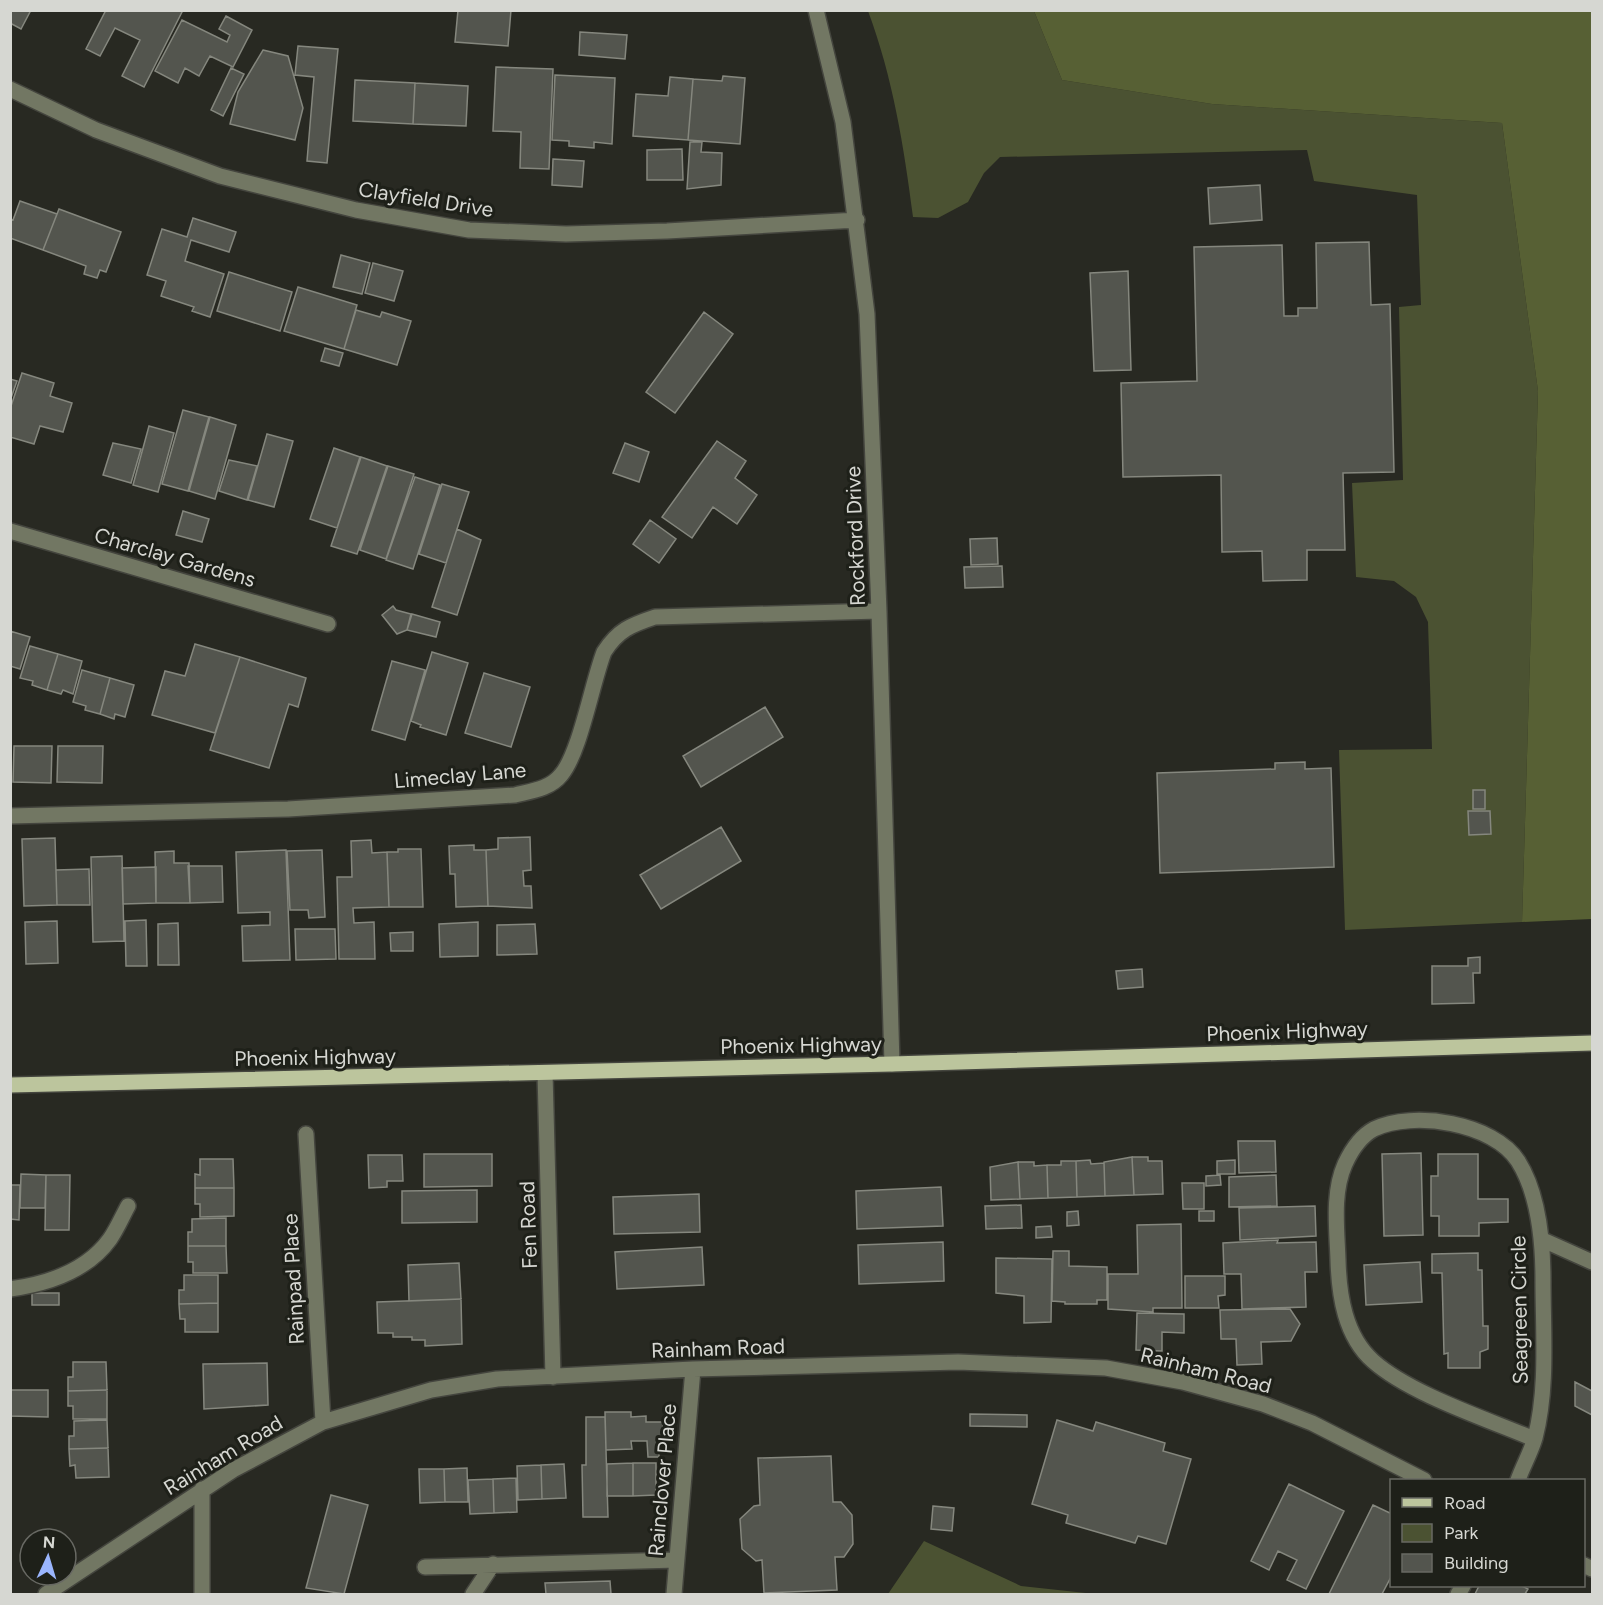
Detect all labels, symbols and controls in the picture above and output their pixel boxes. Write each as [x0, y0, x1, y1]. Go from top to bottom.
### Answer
street label: Clayfield Drive [357, 176, 495, 222]
street label: Rockford Drive [840, 466, 870, 606]
street label: Charclay Gardens [92, 522, 258, 592]
street label: Limeclay Lane [393, 757, 527, 793]
street label: Phoenix Highway [1206, 1016, 1368, 1046]
street label: Phoenix Highway [720, 1031, 882, 1059]
street label: Phoenix Highway [234, 1043, 396, 1071]
street label: Fen Road [514, 1181, 542, 1269]
street label: Rainpad Place [277, 1213, 309, 1345]
street label: Seagreen Circle [1505, 1235, 1533, 1385]
street label: Rainham Road [650, 1333, 786, 1363]
street label: Rainham Road [1138, 1342, 1274, 1398]
street label: Rainclover Place [643, 1403, 681, 1557]
street label: Rainham Road [159, 1410, 287, 1500]
legend [1390, 1479, 1585, 1587]
text: Road [1444, 1492, 1485, 1514]
text: Park [1444, 1522, 1479, 1544]
north arrow [18, 1527, 78, 1587]
text: N [42, 1533, 56, 1552]
text: Building [1444, 1552, 1509, 1574]

